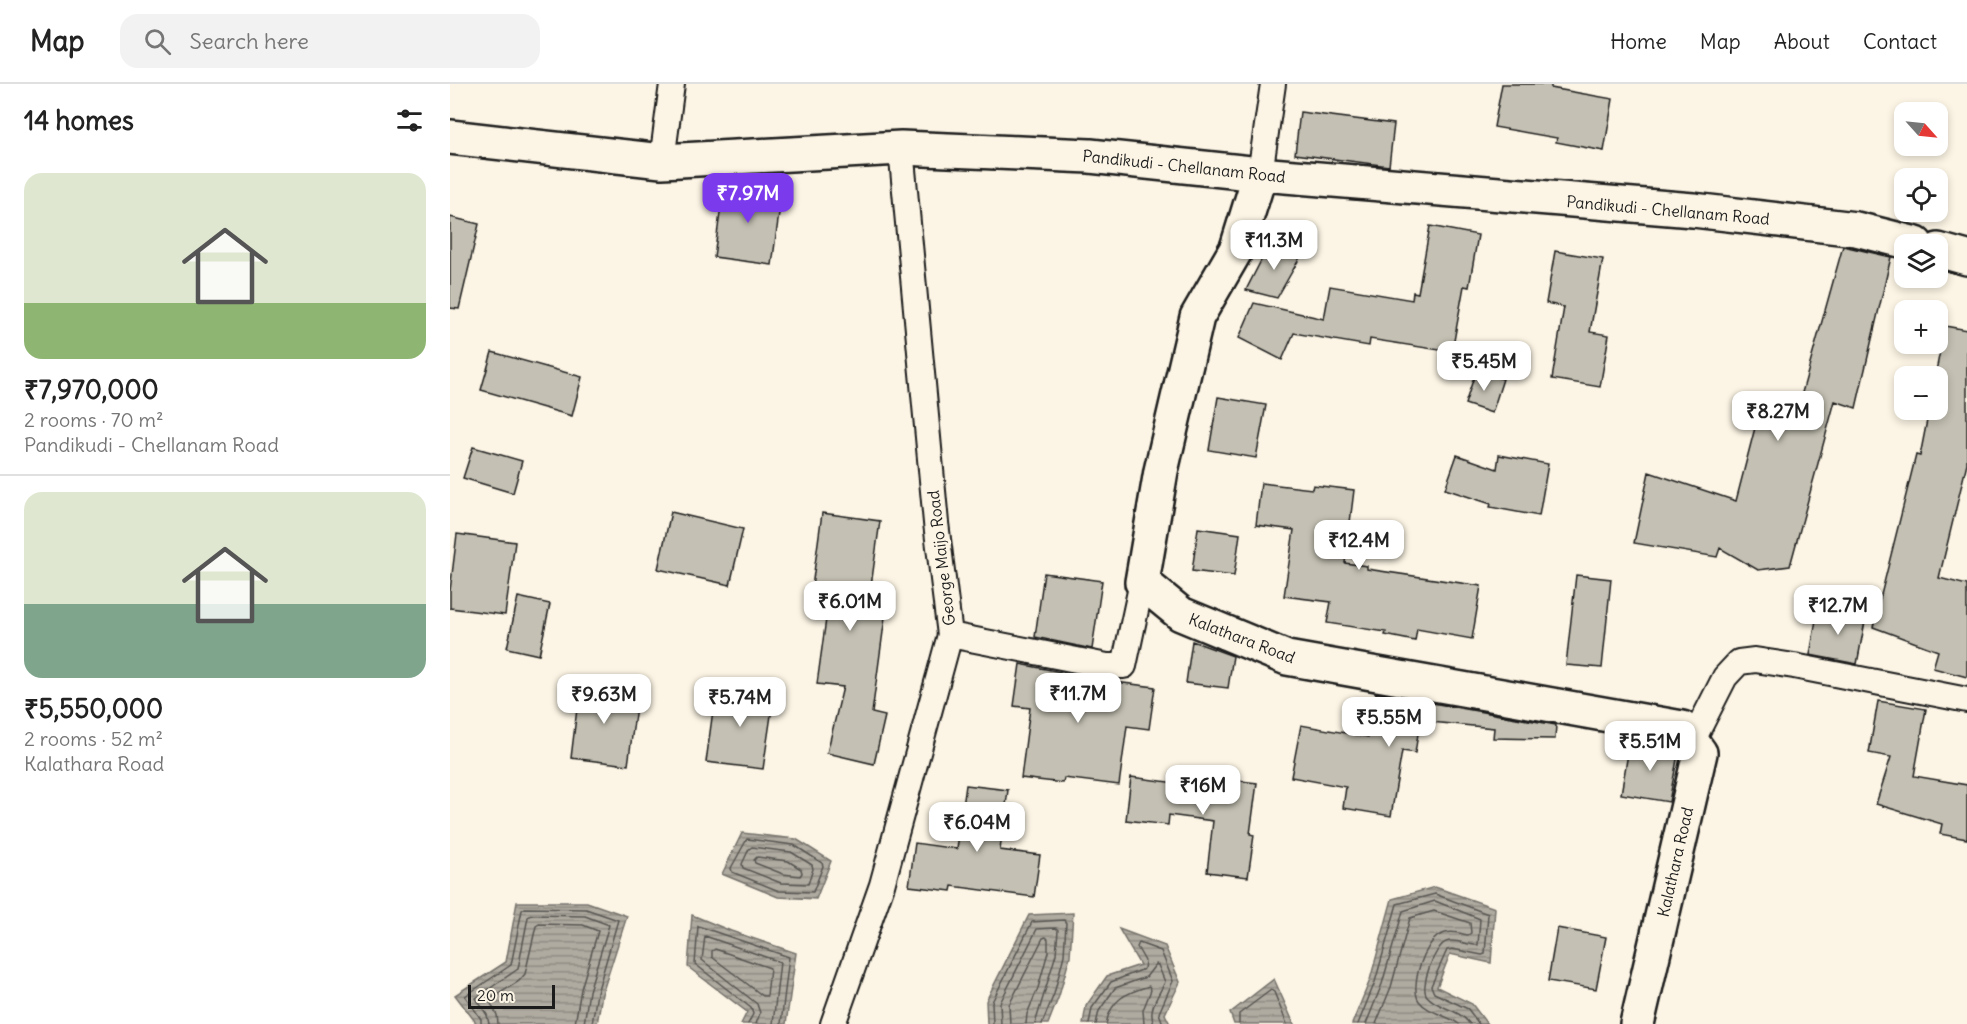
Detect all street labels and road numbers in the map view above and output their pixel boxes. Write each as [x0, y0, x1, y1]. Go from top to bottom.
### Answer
street label: Pandikudi - Chellanam Road [1082, 145, 1286, 187]
street label: Pandikudi - Chellanam Road [1566, 191, 1770, 229]
street label: George Maijo Road [923, 489, 959, 627]
street label: Kalathara Road [1186, 609, 1298, 667]
street label: Kalathara Road [1653, 805, 1697, 919]

